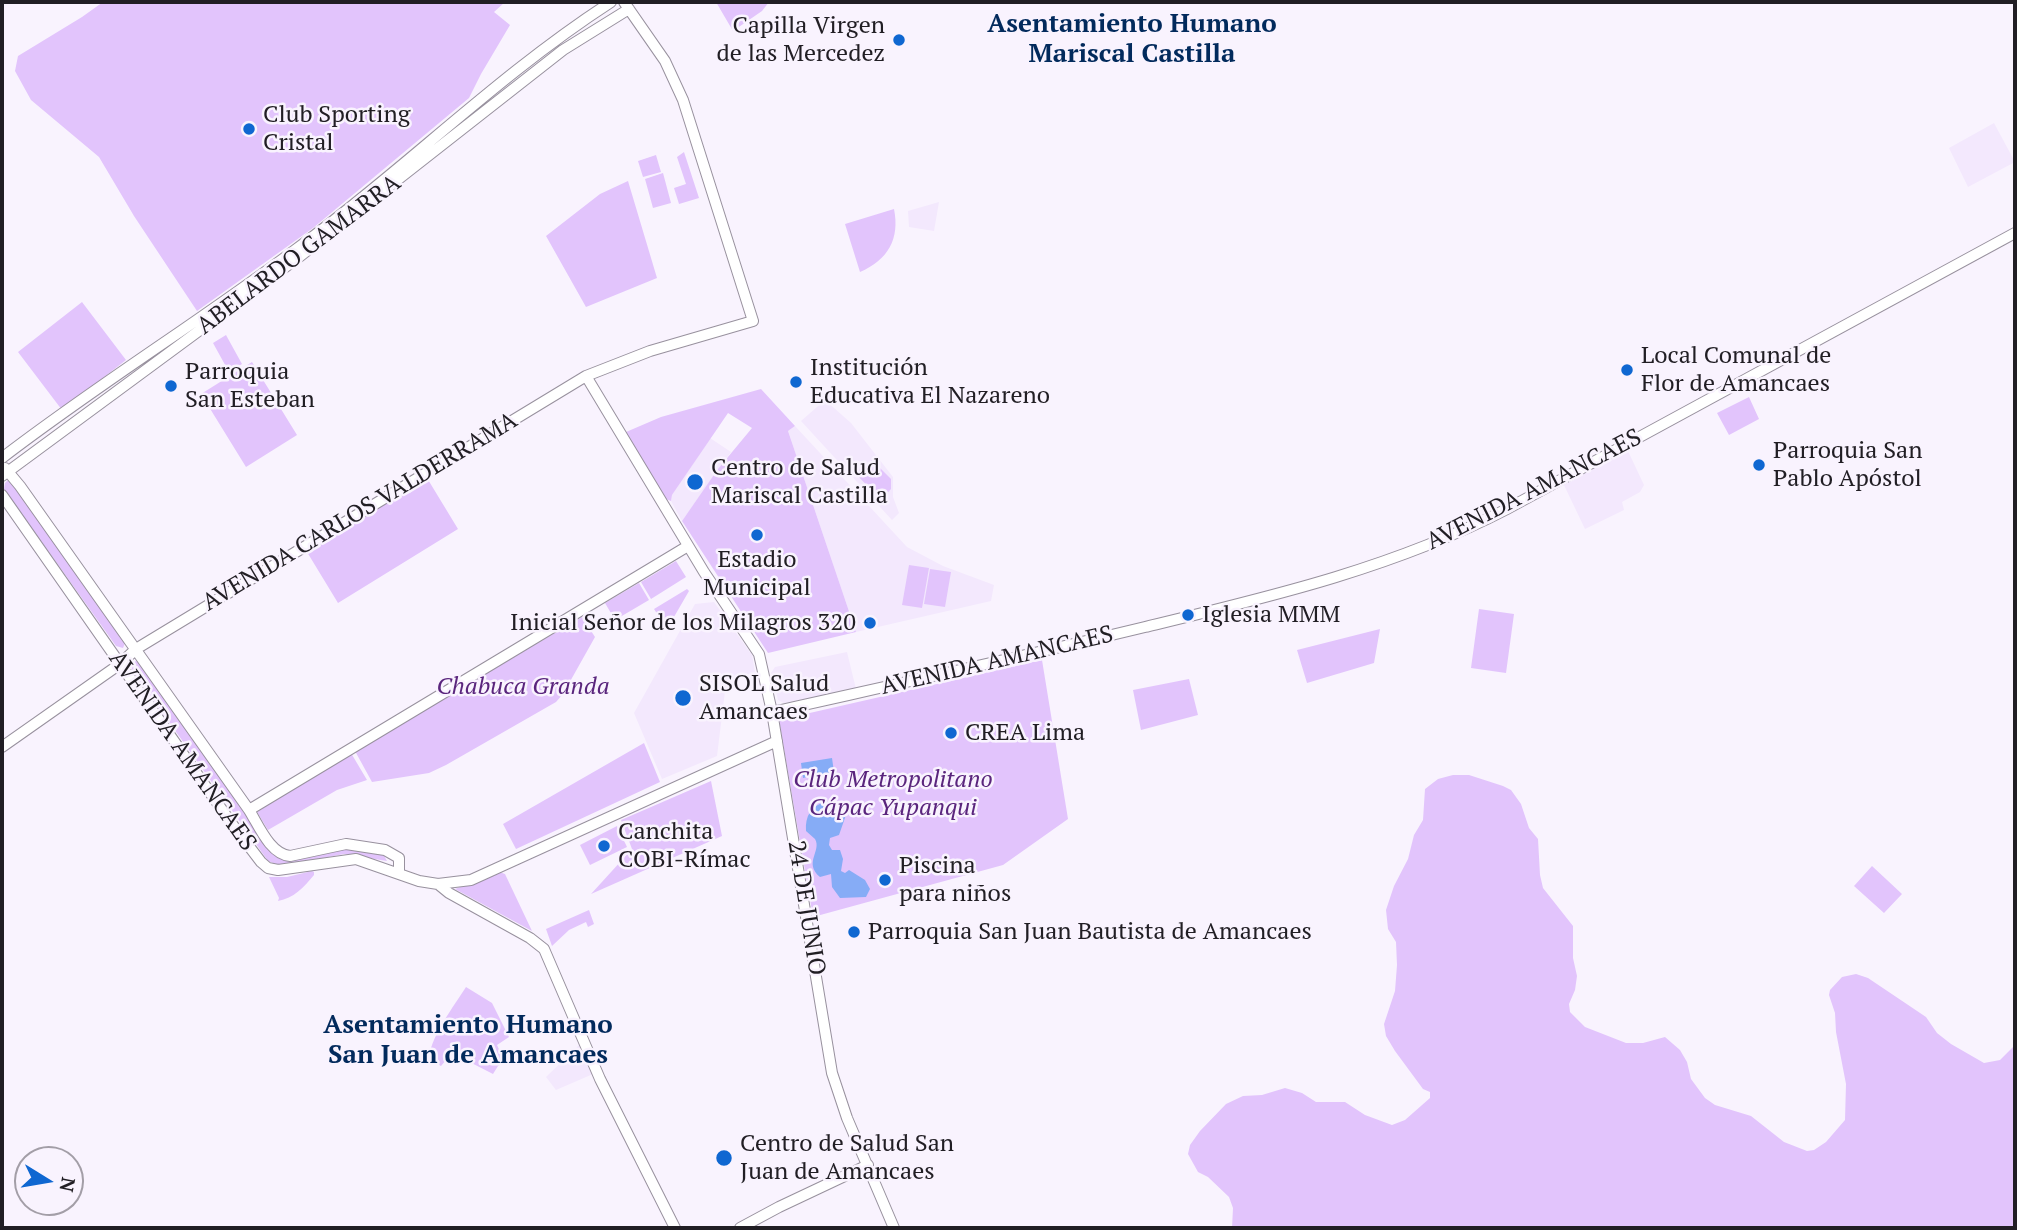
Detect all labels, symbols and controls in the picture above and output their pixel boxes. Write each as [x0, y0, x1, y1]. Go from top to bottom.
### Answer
district label: Asentamiento Humano Mariscal Castilla [987, 9, 1277, 70]
place label: Capilla Virgen de las Mercedez [716, 12, 885, 68]
marker: Capilla Virgen de las Mercedez [891, 32, 907, 48]
place label: Club Sporting Cristal [263, 101, 410, 157]
marker: Club Sporting Cristal [241, 121, 257, 137]
street label: ABELARDO GAMARRA [191, 169, 407, 341]
place label: Local Comunal de Flor de Amancaes [1641, 342, 1831, 398]
place label: Institución Educativa El Nazareno [810, 354, 1050, 410]
place label: Parroquia San Esteban [185, 358, 315, 414]
marker: Local Comunal de Flor de Amancaes [1619, 362, 1635, 378]
marker: Institución Educativa El Nazareno [788, 374, 804, 390]
marker: Parroquia San Esteban [163, 378, 179, 394]
street label: AVENIDA CARLOS VALDERRAMA [197, 406, 523, 618]
street label: AVENIDA AMANCAES [1422, 423, 1646, 557]
place label: Parroquia San Pablo Apóstol [1773, 437, 1922, 493]
place label: Centro de Salud Mariscal Castilla [711, 454, 888, 510]
marker: Parroquia San Pablo Apóstol [1751, 457, 1767, 473]
marker: Centro de Salud Mariscal Castilla [685, 472, 705, 492]
marker: Estadio Municipal [749, 527, 765, 543]
place label: Estadio Municipal [703, 546, 811, 602]
place label: Iglesia MMM [1202, 601, 1340, 629]
marker: Iglesia MMM [1180, 607, 1196, 623]
place label: Inicial Señor de los Milagros 320 [510, 609, 856, 637]
marker: Inicial Señor de los Milagros 320 [862, 615, 878, 631]
street label: AVENIDA AMANCAES [878, 620, 1116, 702]
street label: AVENIDA AMANCAES [102, 645, 262, 857]
place label: SISOL Salud Amancaes [699, 670, 829, 726]
park label: Chabuca Granda [437, 673, 609, 701]
marker: SISOL Salud Amancaes [673, 688, 693, 708]
place label: CREA Lima [965, 719, 1085, 747]
marker: CREA Lima [943, 725, 959, 741]
park label: Club Metropolitano Cápac Yupanqui [793, 766, 993, 822]
place label: Canchita COBI-Rímac [618, 818, 751, 874]
marker: Canchita COBI-Rímac [596, 838, 612, 854]
street label: 24 DE JUNIO [781, 838, 831, 978]
place label: Piscina para niños [899, 852, 1011, 908]
marker: Piscina para niños [877, 872, 893, 888]
place label: Parroquia San Juan Bautista de Amancaes [868, 918, 1312, 946]
marker: Parroquia San Juan Bautista de Amancaes [846, 924, 862, 940]
district label: Asentamiento Humano San Juan de Amancaes [323, 1010, 613, 1072]
place label: Centro de Salud San Juan de Amancaes [740, 1130, 954, 1186]
north arrow [14, 1146, 84, 1216]
marker: Centro de Salud San Juan de Amancaes [714, 1148, 734, 1168]
text: N [54, 1175, 82, 1194]

